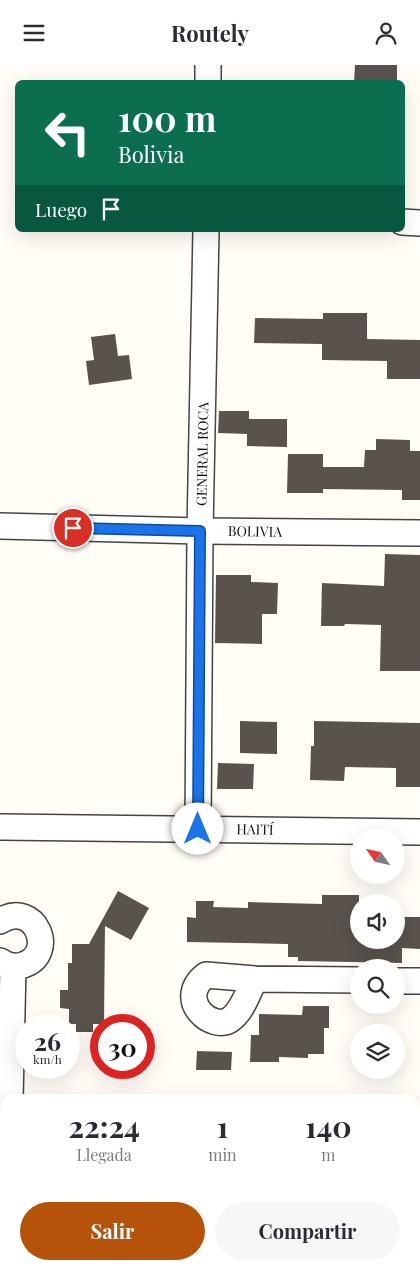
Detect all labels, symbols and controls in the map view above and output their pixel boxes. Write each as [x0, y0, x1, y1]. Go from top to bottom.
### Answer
text: Routely [171, 18, 249, 48]
icon: menu [20, 19, 48, 47]
icon: person [372, 19, 400, 47]
text: 100 m [118, 94, 216, 141]
icon: left [35, 100, 100, 165]
text: Bolivia [118, 139, 184, 169]
icon: arrive [97, 195, 125, 223]
text: Luego [35, 196, 87, 222]
street label: GENERAL ROCA [192, 402, 212, 506]
pin [52, 507, 94, 549]
icon: arrive [59, 514, 87, 542]
street label: BOLIVIA [228, 521, 283, 541]
position arrow [171, 802, 223, 854]
street label: HAITÍ [236, 819, 274, 839]
north arrow [350, 829, 405, 884]
map controls [350, 829, 405, 1079]
button: sound [350, 894, 405, 949]
button: search [350, 959, 405, 1014]
speed limit sign: 30 [90, 1014, 155, 1079]
text: 26 [34, 1024, 61, 1057]
button: layers [350, 1024, 405, 1079]
text: km/h [33, 1051, 62, 1067]
text: 22:24 [68, 1106, 140, 1146]
text: 1 [217, 1106, 228, 1146]
text: 140 [305, 1106, 352, 1146]
text: Llegada [76, 1144, 132, 1165]
text: min [208, 1144, 237, 1165]
text: m [321, 1144, 335, 1165]
button: Salir [20, 1202, 205, 1260]
button: Compartir [215, 1202, 400, 1260]

